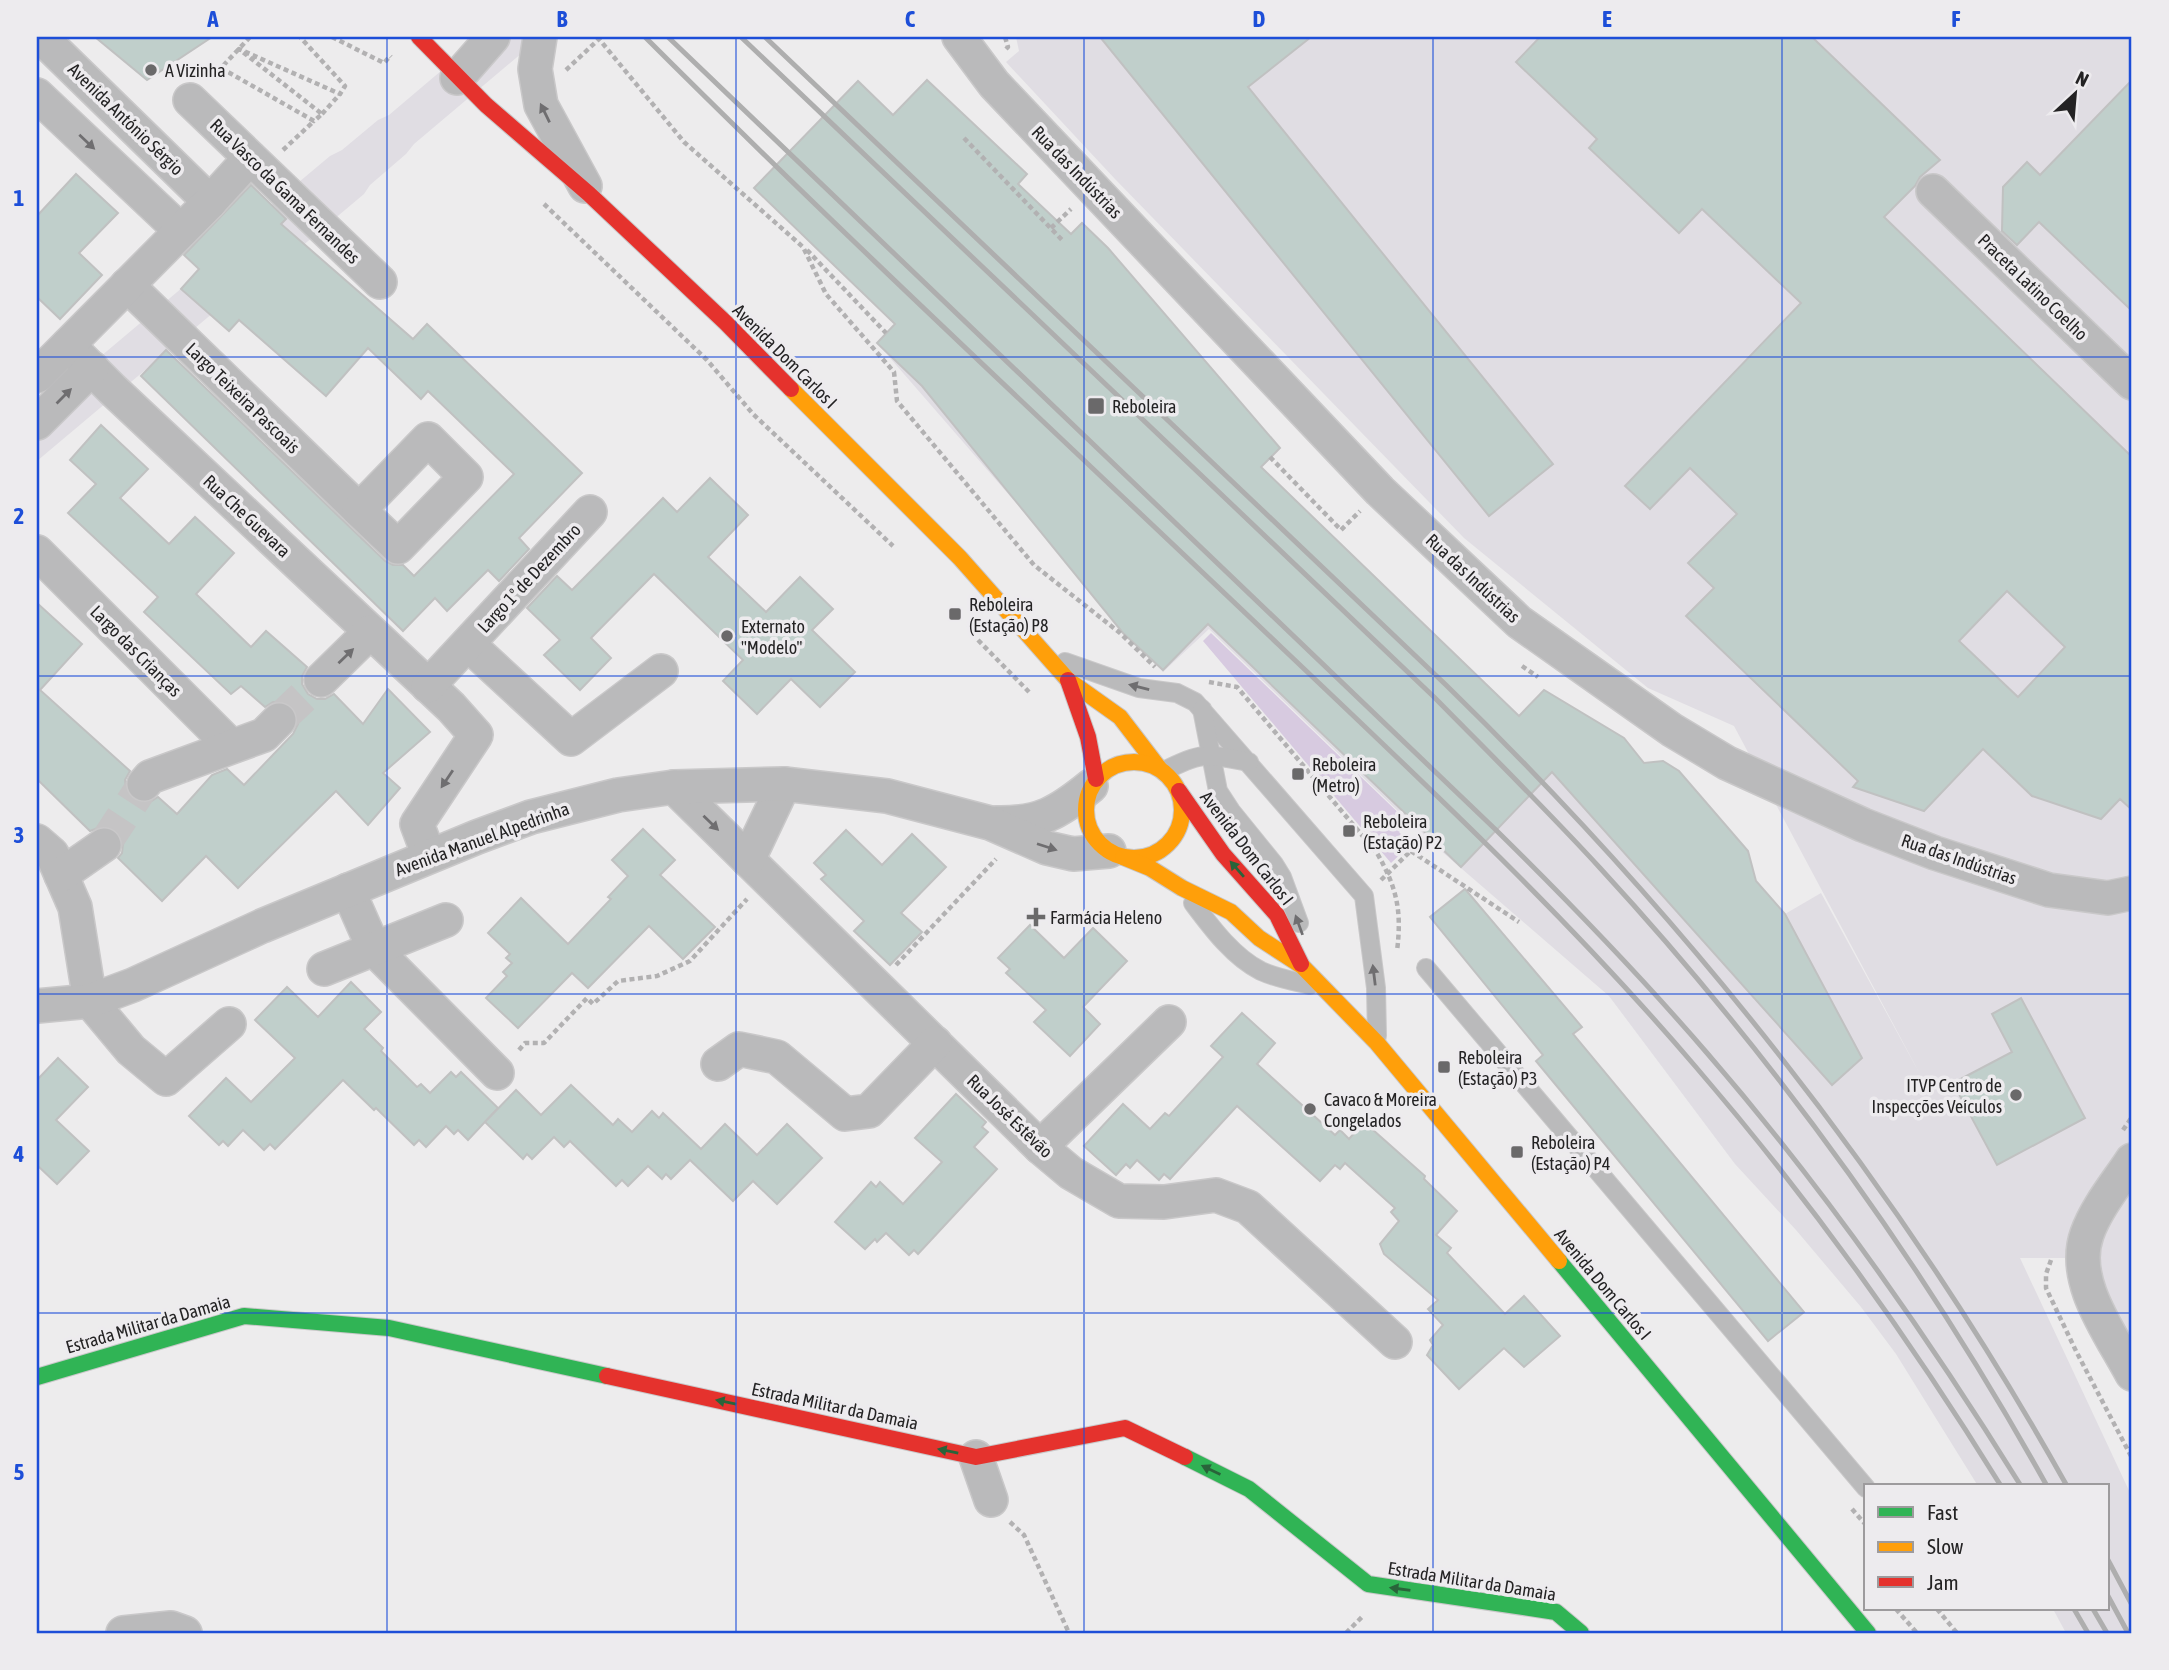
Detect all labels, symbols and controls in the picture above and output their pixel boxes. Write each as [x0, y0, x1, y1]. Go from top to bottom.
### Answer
text: A [206, 6, 219, 32]
text: B [557, 6, 568, 32]
text: C [905, 6, 916, 32]
text: D [1253, 6, 1266, 32]
text: E [1602, 6, 1612, 32]
text: F [1951, 6, 1961, 32]
street label: Avenida António Sérgio [64, 59, 188, 179]
place label: A Vizinha [165, 60, 226, 81]
north arrow [2039, 60, 2110, 130]
marker: A Vizinha [143, 62, 159, 78]
text: N [2073, 66, 2092, 91]
one-way arrow [540, 103, 551, 123]
street label: Rua Vasco da Gama Fernandes [206, 114, 364, 268]
street label: Rua das Indústrias [1028, 121, 1126, 223]
one-way arrow [78, 134, 96, 150]
text: 1 [14, 185, 25, 211]
street label: Praceta Latino Coelho [1974, 229, 2092, 345]
street label: Avenida Dom Carlos I [729, 300, 841, 412]
street label: Largo Teixeira Pascoais [182, 338, 304, 458]
one-way arrow [56, 387, 73, 404]
marker: Reboleira [1086, 396, 1106, 416]
place label: Reboleira [1112, 396, 1176, 417]
street label: Rua Che Guevara [199, 470, 295, 562]
text: 2 [14, 503, 24, 529]
street label: Largo 1º de Dezembro [473, 519, 585, 637]
street label: Rua das Indústrias [1422, 529, 1524, 627]
place label: Reboleira (Estação) P8 [969, 594, 1048, 636]
street label: Largo das Crianças [86, 601, 186, 701]
marker: Reboleira (Estação) P8 [947, 606, 963, 622]
place label: Externato "Modelo" [741, 616, 805, 658]
marker: Externato "Modelo" [719, 628, 735, 644]
one-way arrow [337, 648, 354, 665]
one-way arrow [1128, 681, 1150, 692]
place label: Reboleira (Metro) [1312, 754, 1376, 796]
marker: Reboleira (Metro) [1290, 766, 1306, 782]
one-way arrow [440, 770, 454, 788]
street label: Avenida Dom Carlos I [1196, 787, 1298, 909]
street label: Avenida Manuel Alpedrinha [392, 798, 572, 880]
place label: Reboleira (Estação) P2 [1363, 811, 1442, 853]
one-way arrow [702, 815, 719, 831]
text: 3 [14, 822, 24, 848]
marker: Reboleira (Estação) P2 [1341, 823, 1357, 839]
street label: Rua das Indústrias [1899, 829, 2019, 889]
one-way arrow [1037, 842, 1058, 853]
one-way arrow [1230, 861, 1245, 878]
place label: Farmácia Heleno [1050, 907, 1162, 928]
marker: Farmácia Heleno [1028, 909, 1044, 925]
one-way arrow [1294, 915, 1305, 936]
one-way arrow [1369, 964, 1380, 986]
place label: Reboleira (Estação) P3 [1458, 1047, 1537, 1089]
marker: Reboleira (Estação) P3 [1436, 1059, 1452, 1075]
street label: Rua José Estêvão [963, 1070, 1057, 1162]
place label: ITVP Centro de Inspecções Veículos [1872, 1075, 2002, 1117]
marker: ITVP Centro de Inspecções Veículos [2008, 1087, 2024, 1103]
place label: Cavaco & Moreira Congelados [1324, 1089, 1437, 1131]
marker: Cavaco & Moreira Congelados [1302, 1101, 1318, 1117]
place label: Reboleira (Estação) P4 [1531, 1132, 1610, 1174]
text: 4 [13, 1141, 25, 1167]
marker: Reboleira (Estação) P4 [1509, 1144, 1525, 1160]
street label: Avenida Dom Carlos I [1550, 1224, 1656, 1344]
street label: Estrada Militar da Damaia [63, 1290, 233, 1358]
street label: Estrada Militar da Damaia [750, 1378, 920, 1434]
one-way arrow [715, 1396, 737, 1407]
one-way arrow [937, 1445, 959, 1456]
text: 5 [14, 1459, 25, 1485]
one-way arrow [1201, 1464, 1221, 1476]
legend [1864, 1484, 2110, 1610]
text: Fast [1927, 1500, 1958, 1524]
text: Slow [1927, 1534, 1964, 1558]
street label: Estrada Militar da Damaia [1386, 1557, 1558, 1605]
text: Jam [1927, 1570, 1959, 1594]
one-way arrow [1389, 1583, 1411, 1594]

